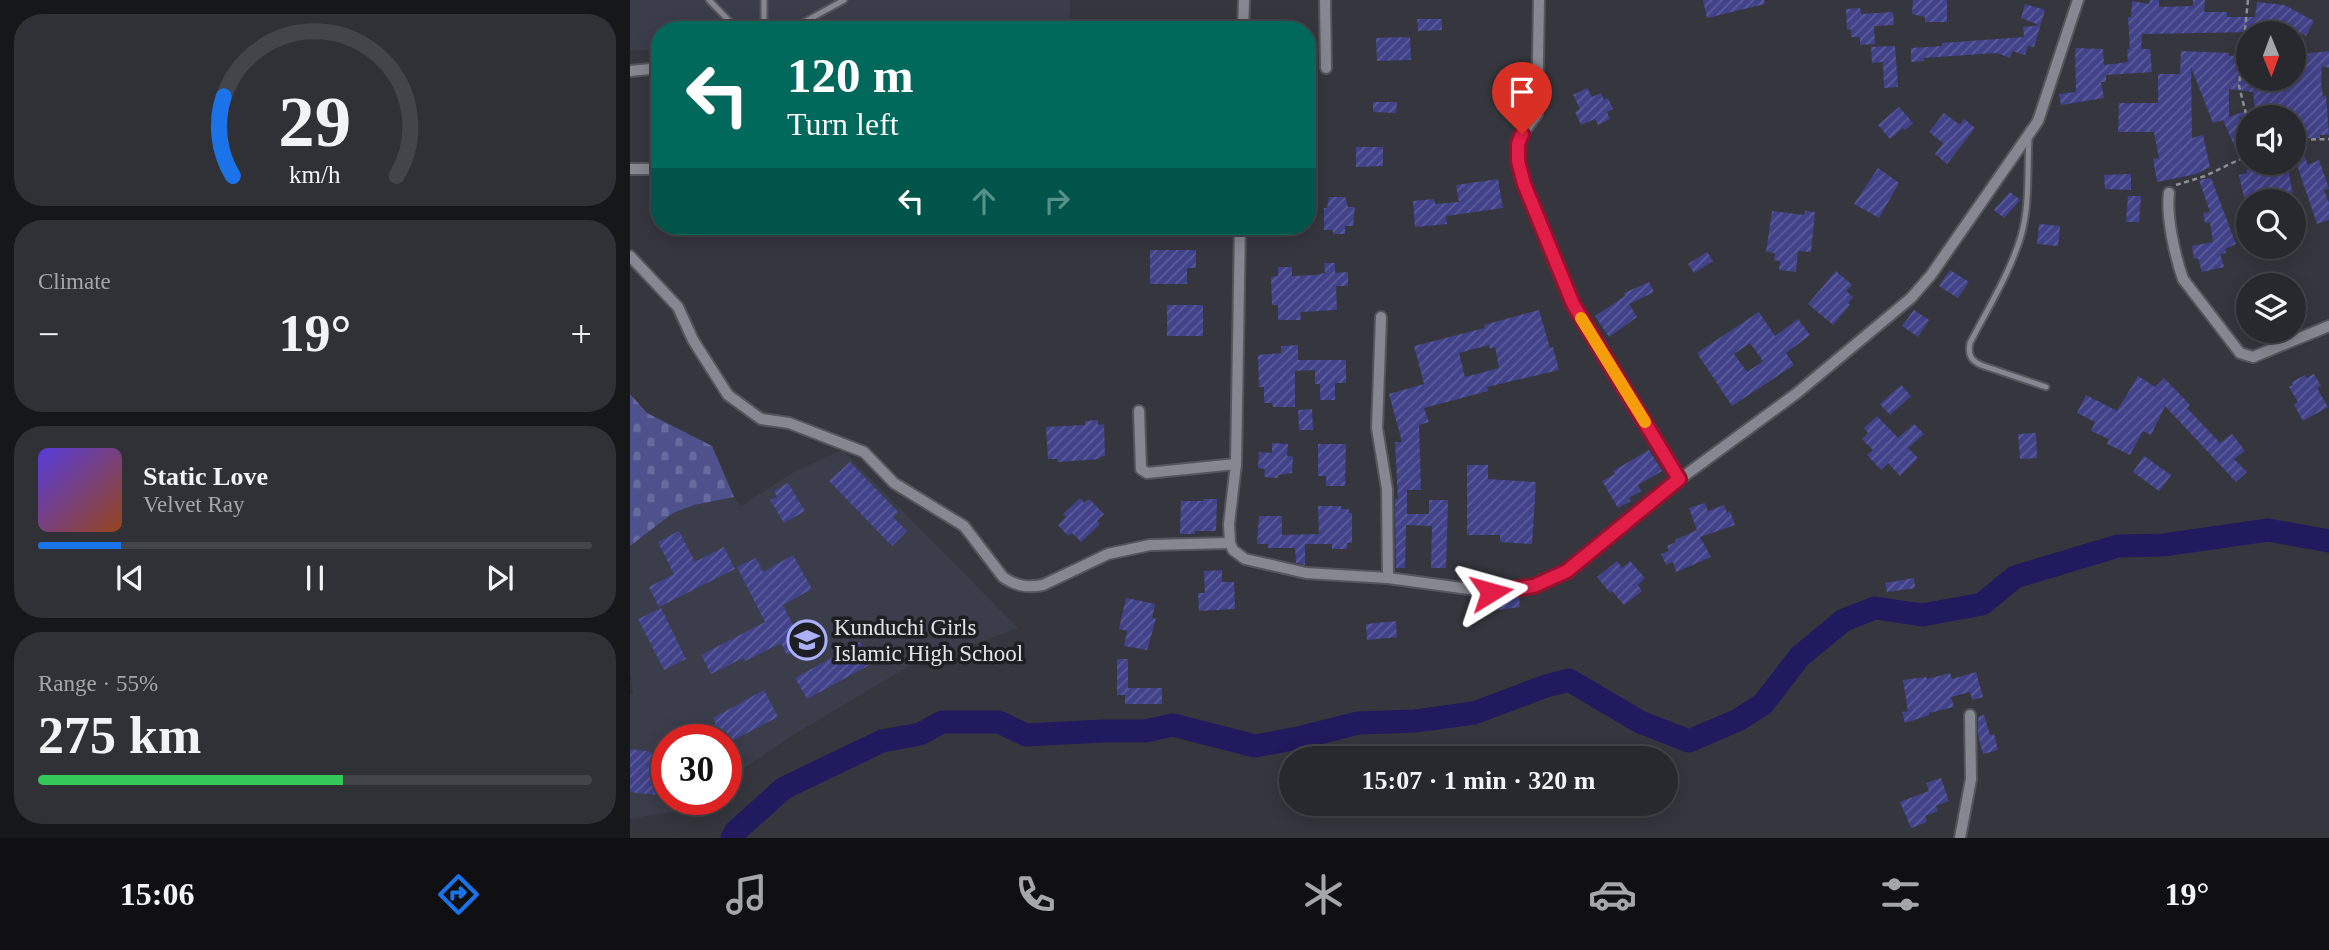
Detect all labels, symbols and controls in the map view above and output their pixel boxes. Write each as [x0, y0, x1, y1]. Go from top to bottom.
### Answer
north arrow [2236, 21, 2306, 91]
map controls [2236, 21, 2306, 343]
text: 120 m [787, 48, 914, 103]
icon: left [672, 49, 763, 140]
pin [1492, 62, 1552, 134]
icon: arrive [1503, 73, 1541, 111]
text: 29 [279, 81, 351, 162]
button: sound [2236, 105, 2306, 175]
text: Turn left [787, 106, 899, 142]
text: km/h [289, 161, 341, 188]
icon: left [892, 182, 930, 220]
icon: ahead [965, 182, 1003, 220]
icon: right [1038, 182, 1076, 220]
button: search [2236, 189, 2306, 259]
text: Climate [38, 269, 111, 294]
button: layers [2236, 273, 2306, 343]
text: 19° [279, 305, 351, 362]
text: − [38, 313, 59, 355]
text: + [571, 313, 592, 355]
text: Static Love [143, 462, 268, 491]
text: Velvet Ray [143, 492, 245, 517]
position arrow [1454, 555, 1528, 629]
icon: previous [111, 559, 149, 597]
icon: pause [296, 559, 334, 597]
icon: next [481, 559, 519, 597]
place label: Kunduchi Girls Islamic High School [834, 615, 1023, 666]
school or university icon: Kunduchi Girls Islamic High School [786, 619, 828, 661]
text: Range · 55% [38, 671, 158, 696]
text: 275 km [38, 707, 201, 764]
speed limit sign: 30 [651, 724, 742, 815]
text: 15:07 · 1 min · 320 m [1362, 766, 1596, 795]
icon: directions [434, 870, 483, 919]
icon: music [722, 870, 771, 919]
icon: phone [1011, 870, 1060, 919]
icon: climate [1299, 870, 1348, 919]
icon: car [1588, 870, 1637, 919]
icon: filters [1876, 870, 1925, 919]
text: 15:06 [120, 876, 194, 912]
text: 19° [2164, 876, 2209, 912]

